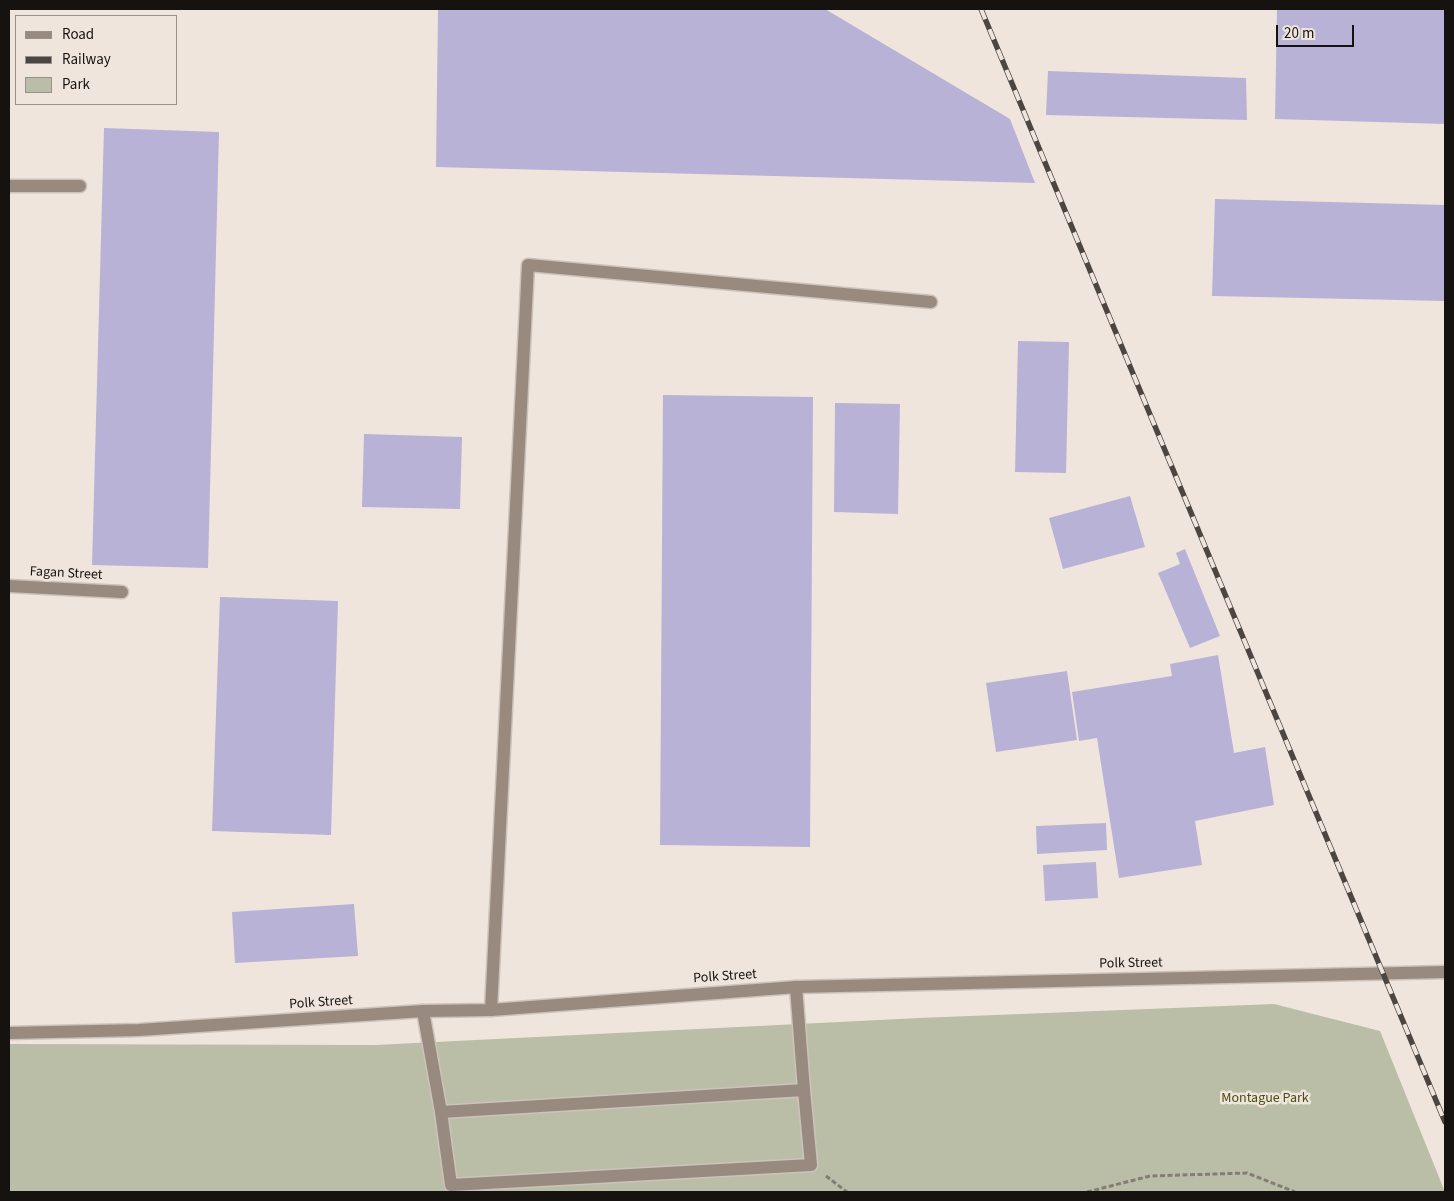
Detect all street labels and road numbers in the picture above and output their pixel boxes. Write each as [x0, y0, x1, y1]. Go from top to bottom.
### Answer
street label: Fagan Street [29, 564, 103, 584]
street label: Polk Street [1099, 955, 1163, 973]
street label: Polk Street [693, 966, 757, 988]
street label: Polk Street [289, 992, 353, 1014]

